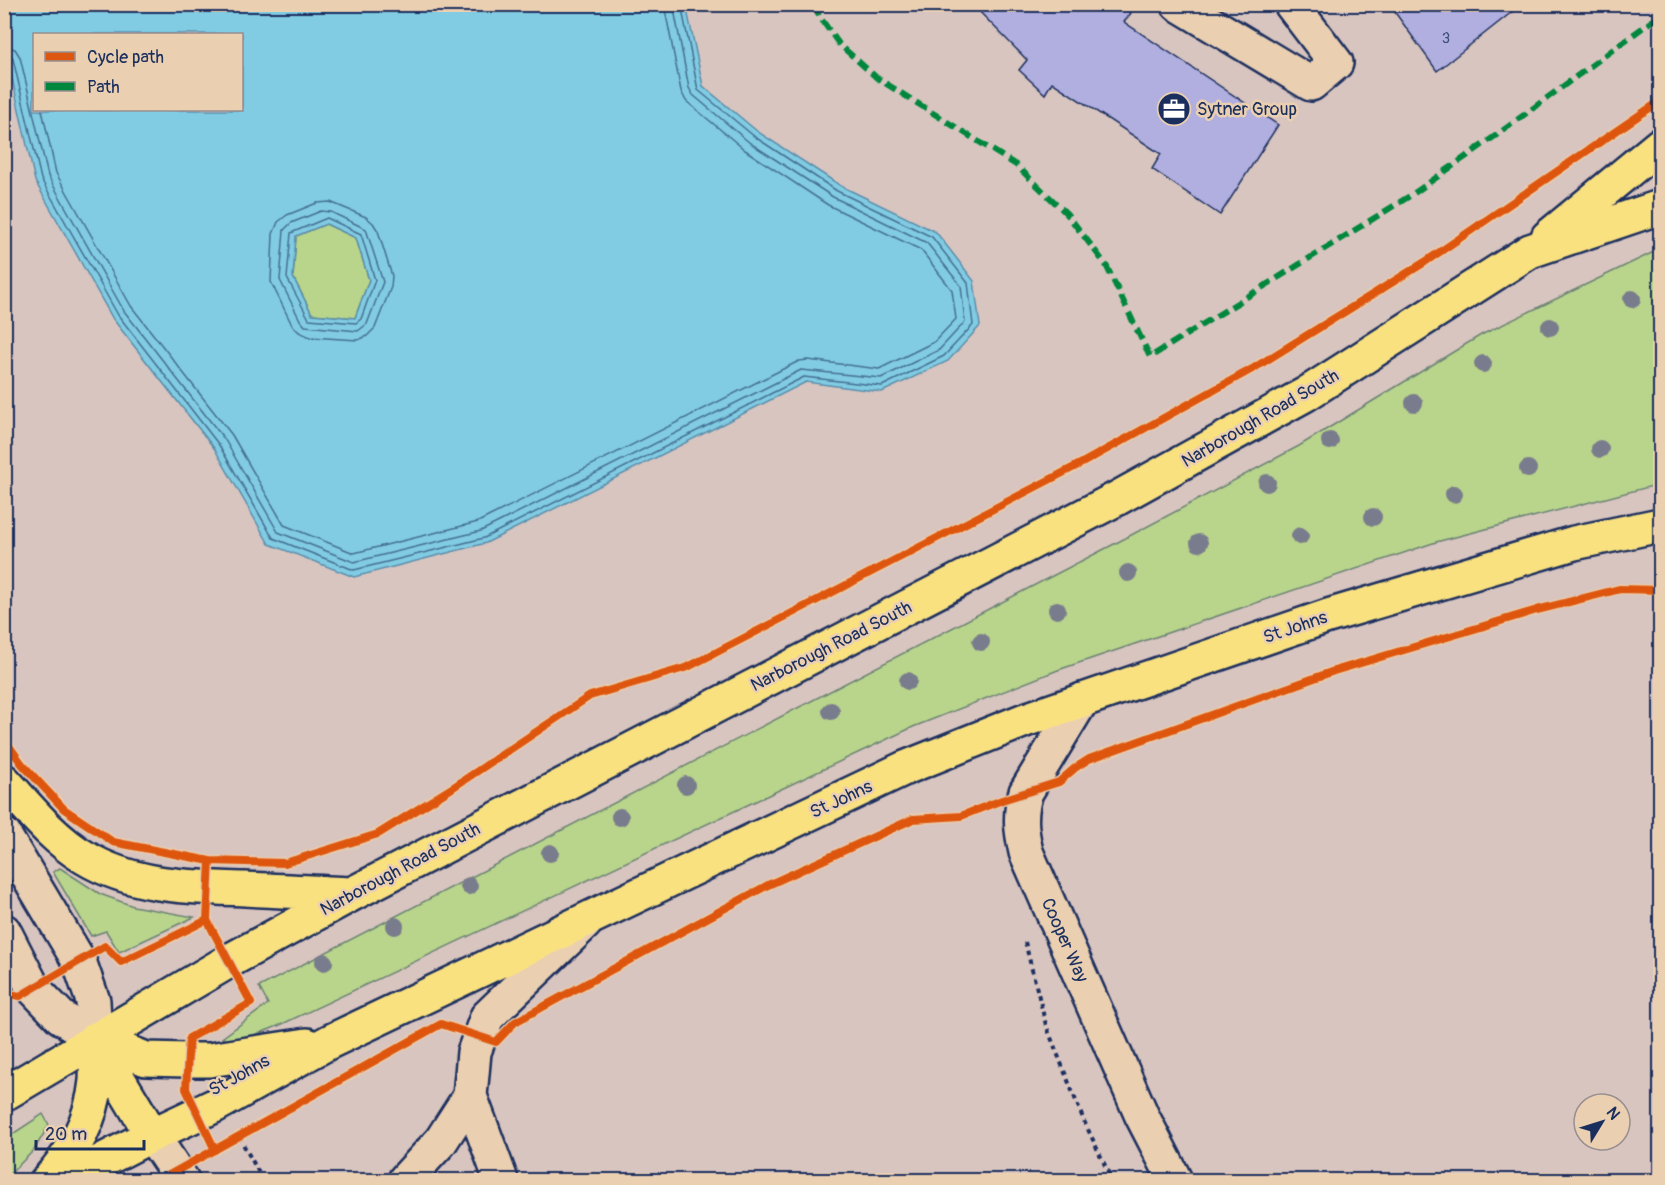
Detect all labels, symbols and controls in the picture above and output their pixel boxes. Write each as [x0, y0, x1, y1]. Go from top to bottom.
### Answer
house number: 3 [1442, 29, 1450, 48]
legend [33, 33, 243, 111]
text: Cycle path [87, 46, 164, 69]
text: Path [87, 76, 120, 99]
office icon: Sytner Group [1156, 91, 1192, 127]
place label: Sytner Group [1197, 98, 1297, 121]
street label: Narborough Road South [1177, 364, 1343, 473]
street label: Narborough Road South [747, 596, 916, 697]
street label: St Johns [1260, 606, 1330, 649]
street label: St Johns [806, 775, 876, 824]
street label: Narborough Road South [316, 818, 484, 921]
street label: Cooper Way [1036, 895, 1093, 986]
street label: St Johns [205, 1049, 274, 1102]
north arrow [1572, 1092, 1632, 1152]
text: N [1602, 1103, 1624, 1124]
scale bar [36, 1113, 144, 1151]
text: 20 m [45, 1123, 87, 1146]

